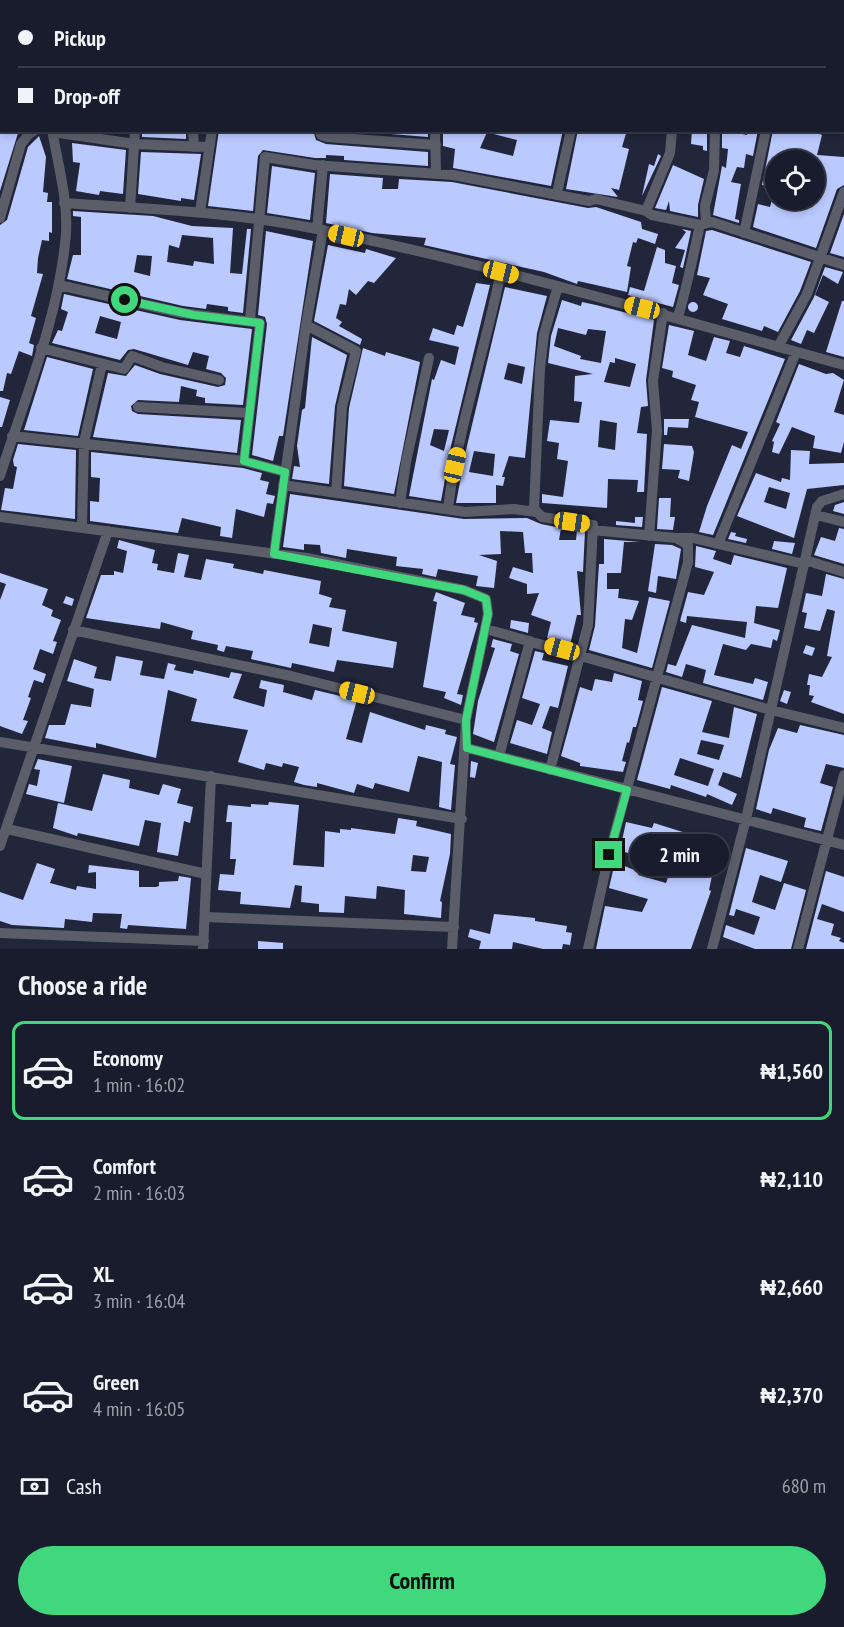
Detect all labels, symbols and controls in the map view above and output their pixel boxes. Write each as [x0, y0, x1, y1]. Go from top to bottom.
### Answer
text: Pickup [54, 24, 106, 52]
text: Drop-off [54, 82, 120, 110]
map controls [765, 150, 825, 210]
button: locate [765, 150, 825, 210]
car [326, 223, 366, 249]
car [481, 259, 521, 285]
route start [111, 286, 138, 313]
car [622, 295, 662, 321]
car [442, 445, 468, 485]
car [553, 511, 591, 533]
car [542, 636, 582, 662]
car [337, 680, 377, 706]
callout: 2 min [630, 834, 729, 876]
route end [595, 841, 622, 868]
text: 2 min [659, 842, 700, 868]
text: Choose a ride [18, 968, 147, 1002]
icon: car [21, 1044, 75, 1098]
text: Economy [93, 1044, 163, 1072]
text: ₦1,560 [760, 1057, 823, 1085]
text: 1 min · 16:02 [93, 1072, 185, 1098]
icon: car [21, 1152, 75, 1206]
text: Comfort [93, 1152, 156, 1180]
text: ₦2,110 [760, 1165, 823, 1193]
text: 2 min · 16:03 [93, 1180, 185, 1206]
icon: car [21, 1260, 75, 1314]
text: XL [93, 1260, 114, 1288]
text: ₦2,660 [760, 1273, 823, 1301]
text: 3 min · 16:04 [93, 1288, 185, 1314]
icon: car [21, 1368, 75, 1422]
text: Green [93, 1368, 139, 1396]
text: ₦2,370 [760, 1381, 823, 1409]
text: 4 min · 16:05 [93, 1396, 185, 1422]
icon: cash [18, 1470, 51, 1503]
text: Cash [66, 1472, 102, 1500]
text: 680 m [782, 1473, 826, 1499]
button: Confirm [18, 1546, 826, 1615]

